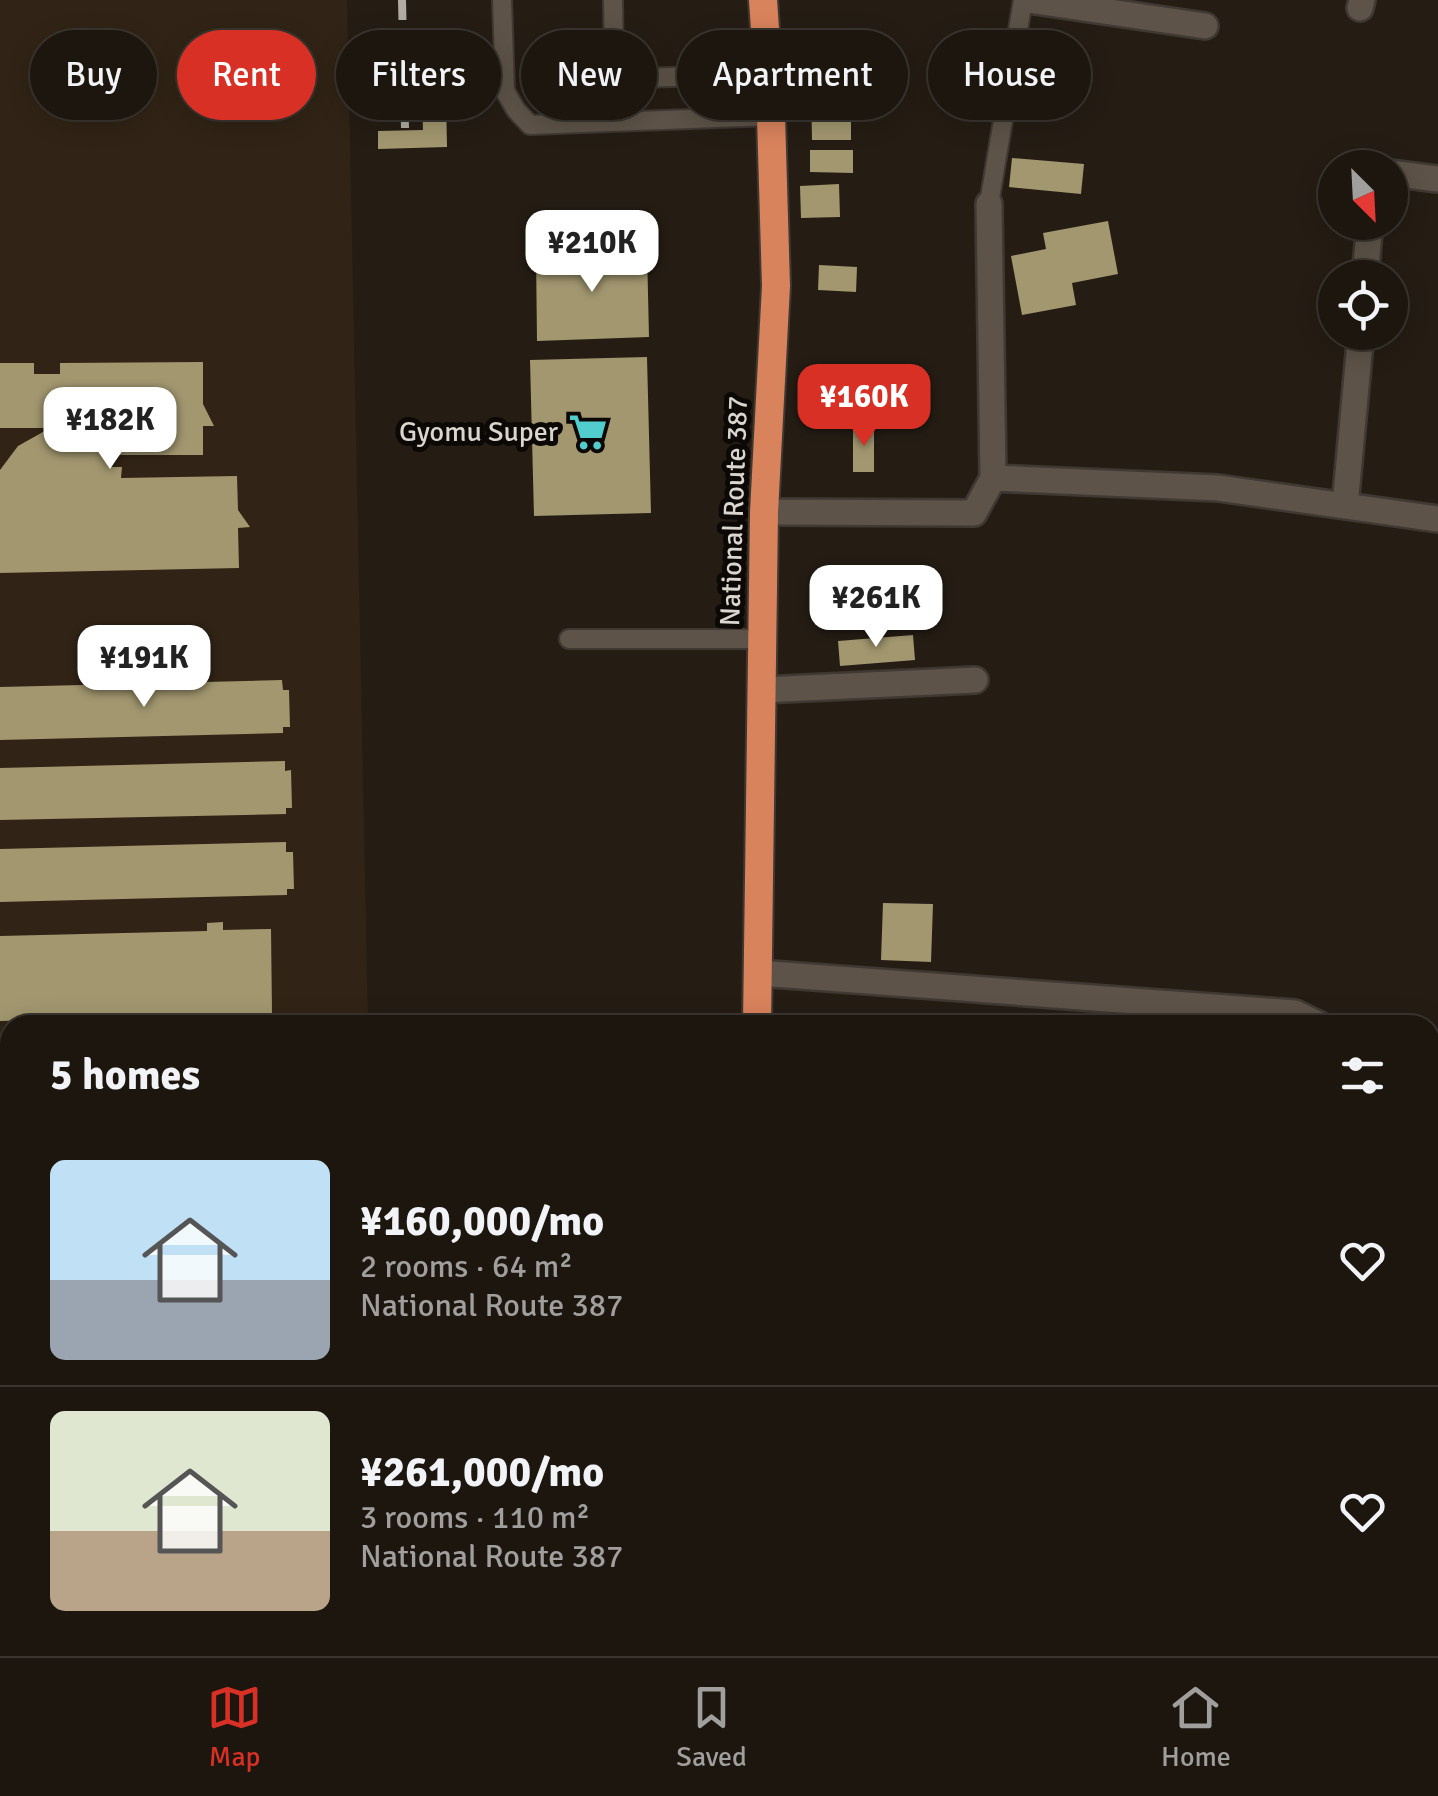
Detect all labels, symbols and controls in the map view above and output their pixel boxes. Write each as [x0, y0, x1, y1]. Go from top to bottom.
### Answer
chip: Buy [30, 30, 157, 120]
chip: Rent [177, 30, 316, 120]
chip: Filters [336, 30, 501, 120]
chip: New [521, 30, 657, 120]
chip: Apartment [677, 30, 908, 120]
chip: House [928, 30, 1091, 120]
north arrow [1318, 150, 1408, 240]
map controls [1318, 150, 1408, 350]
pin: ¥210K [522, 210, 662, 295]
text: ¥210K [548, 223, 636, 262]
button: locate [1318, 260, 1408, 350]
pin: ¥160K [794, 364, 934, 449]
text: ¥160K [820, 377, 908, 416]
pin: ¥182K [40, 387, 180, 472]
street label: National Route 387 [713, 395, 755, 627]
text: ¥182K [66, 400, 154, 439]
supermarket icon: Gyomu Super [567, 411, 609, 453]
place label: Gyomu Super [399, 415, 559, 449]
pin: ¥261K [806, 565, 946, 650]
text: ¥261K [832, 578, 920, 617]
pin: ¥191K [74, 625, 214, 710]
text: ¥191K [100, 638, 188, 677]
icon: filters [1335, 1048, 1390, 1103]
text: 5 homes [50, 1050, 200, 1101]
text: ¥160,000/mo [360, 1196, 604, 1247]
icon: home [130, 1200, 250, 1320]
icon: heart [1335, 1233, 1390, 1288]
text: 2 rooms · 64 m² [360, 1247, 573, 1286]
text: National Route 387 [360, 1286, 623, 1325]
text: ¥261,000/mo [360, 1447, 604, 1498]
icon: home [130, 1451, 250, 1571]
icon: heart [1335, 1484, 1390, 1539]
text: 3 rooms · 110 m² [360, 1498, 590, 1537]
text: National Route 387 [360, 1537, 623, 1576]
tab: Map [207, 1680, 262, 1774]
tab: Saved [676, 1680, 747, 1774]
tab: Home [1161, 1680, 1231, 1774]

